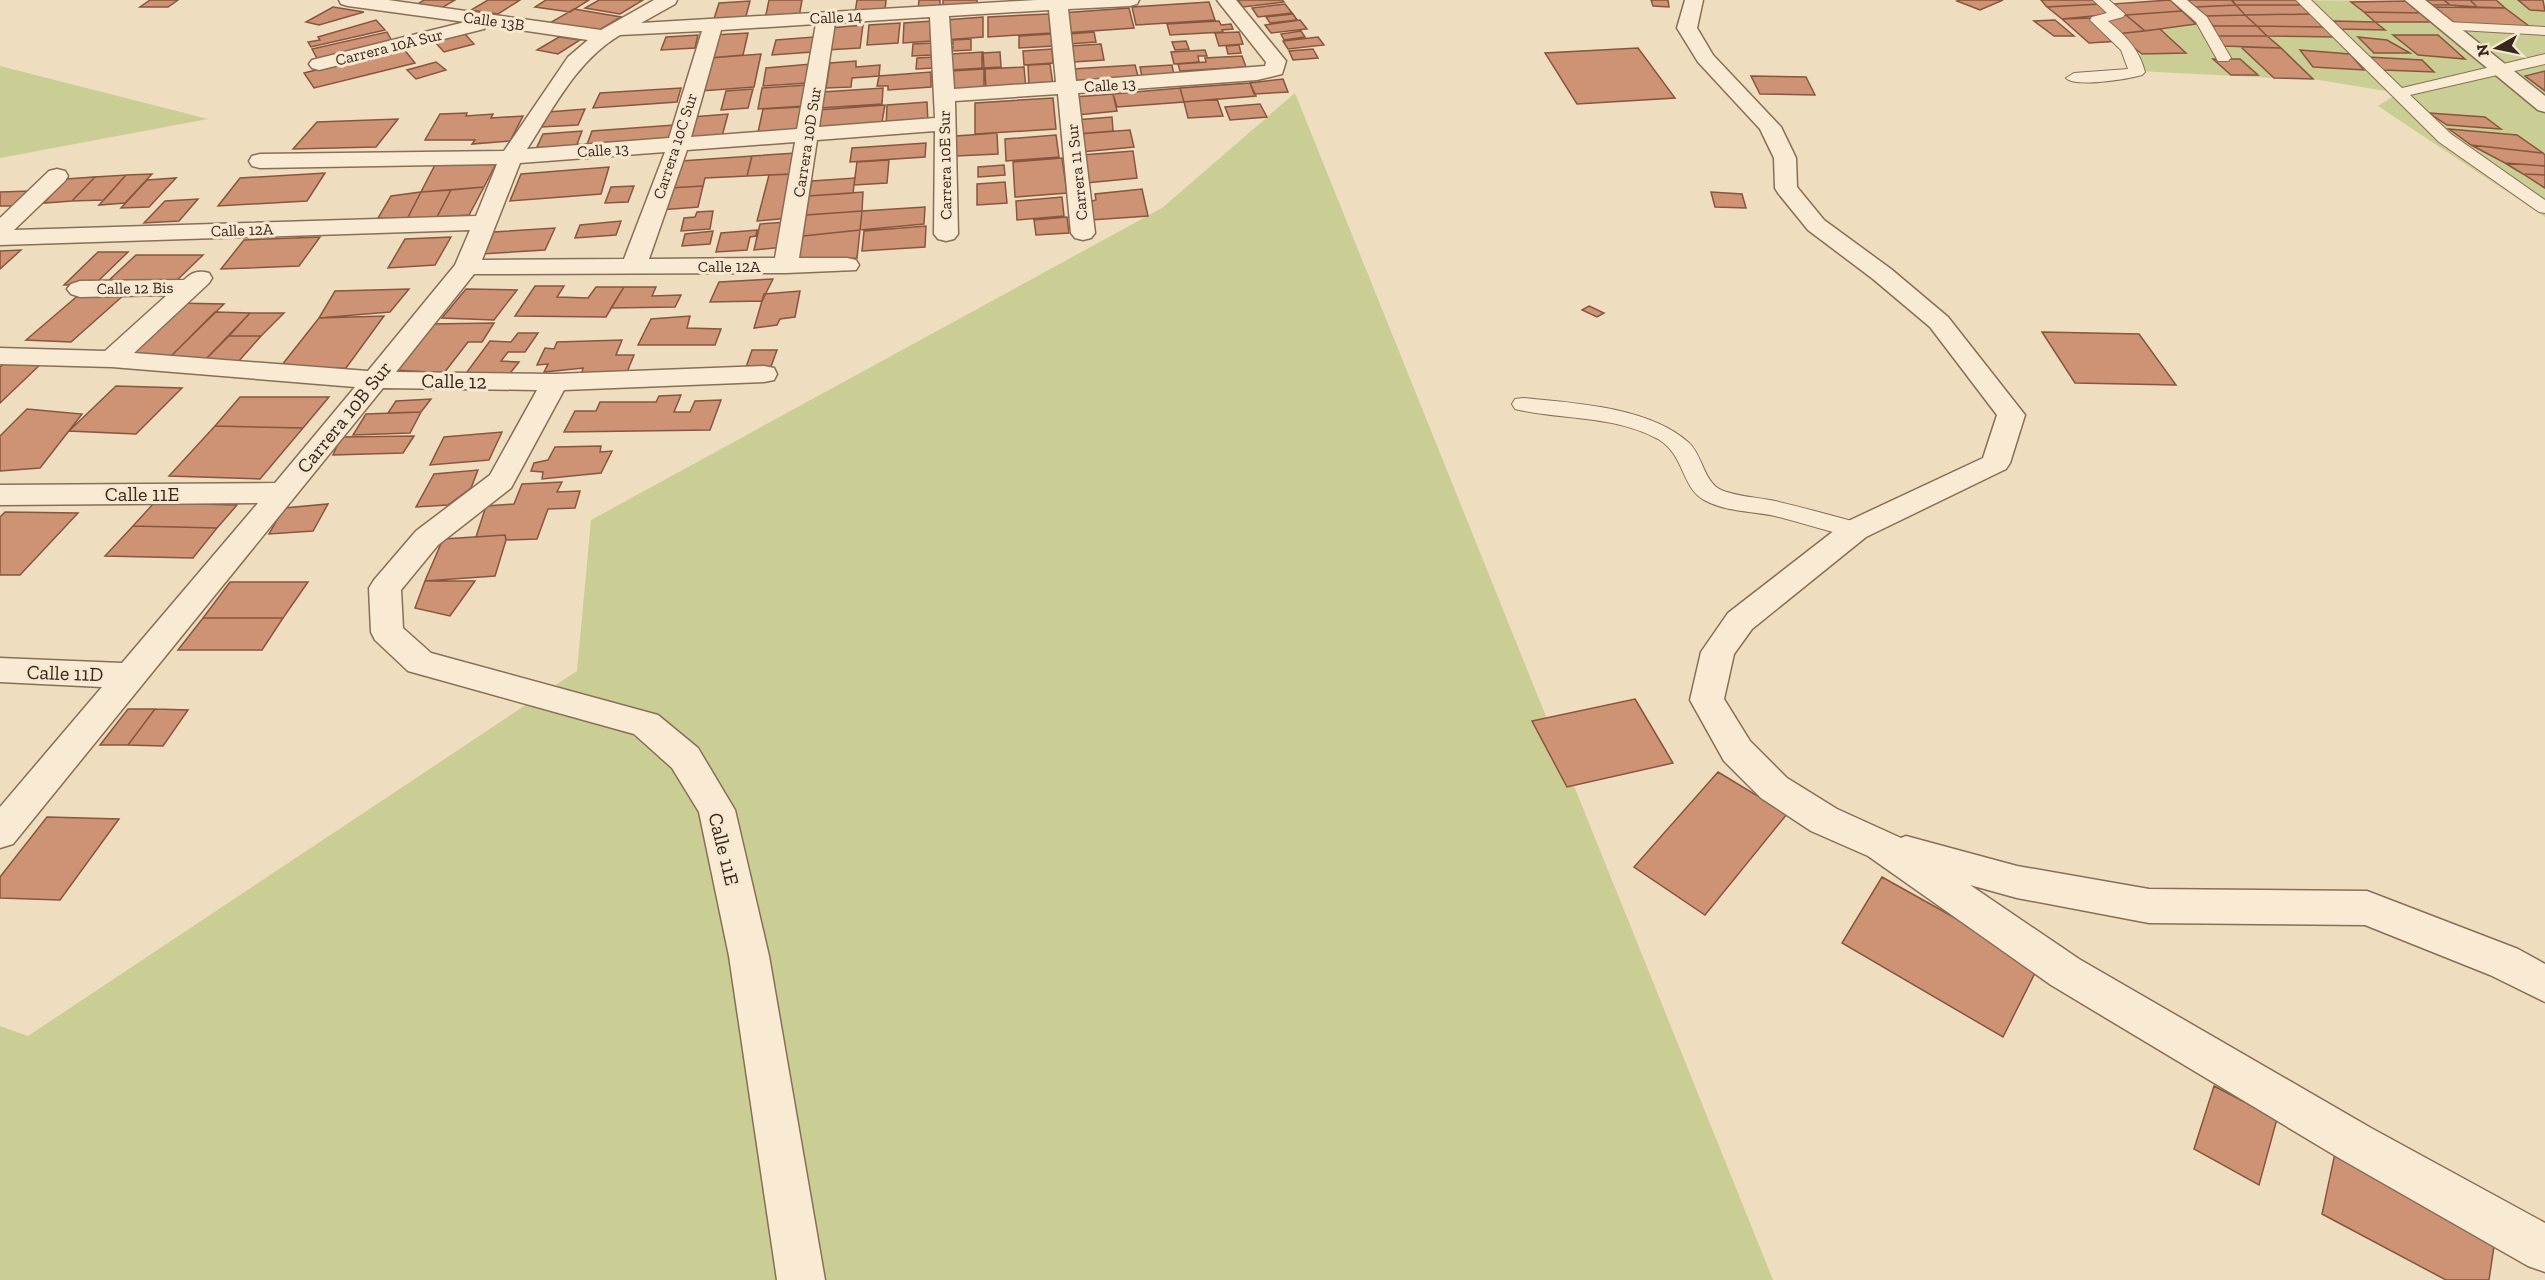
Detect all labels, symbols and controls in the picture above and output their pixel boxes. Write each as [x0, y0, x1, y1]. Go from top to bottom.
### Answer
street label: Calle 14 [809, 6, 863, 28]
street label: Calle 13B [462, 7, 526, 35]
north arrow [2467, 18, 2527, 78]
street label: Carrera 10A Sur [333, 24, 445, 70]
text: N [2472, 43, 2493, 58]
street label: Calle 13 [1084, 74, 1137, 96]
street label: Carrera 10D Sur [789, 85, 825, 199]
street label: Carrera 10C Sur [649, 90, 701, 202]
street label: Carrera 10E Sur [935, 110, 955, 220]
street label: Carrera 11 Sur [1062, 122, 1092, 221]
street label: Calle 13 [577, 139, 630, 161]
street label: Calle 12A [210, 219, 274, 241]
street label: Calle 12A [698, 257, 761, 276]
street label: Calle 12 Bis [96, 278, 174, 298]
street label: Carrera 10B Sur [291, 356, 397, 478]
street label: Calle 12 [421, 368, 487, 394]
street label: Calle 11E [105, 482, 179, 506]
street label: Calle 11D [26, 660, 104, 686]
street label: Calle 11E [703, 810, 745, 888]

